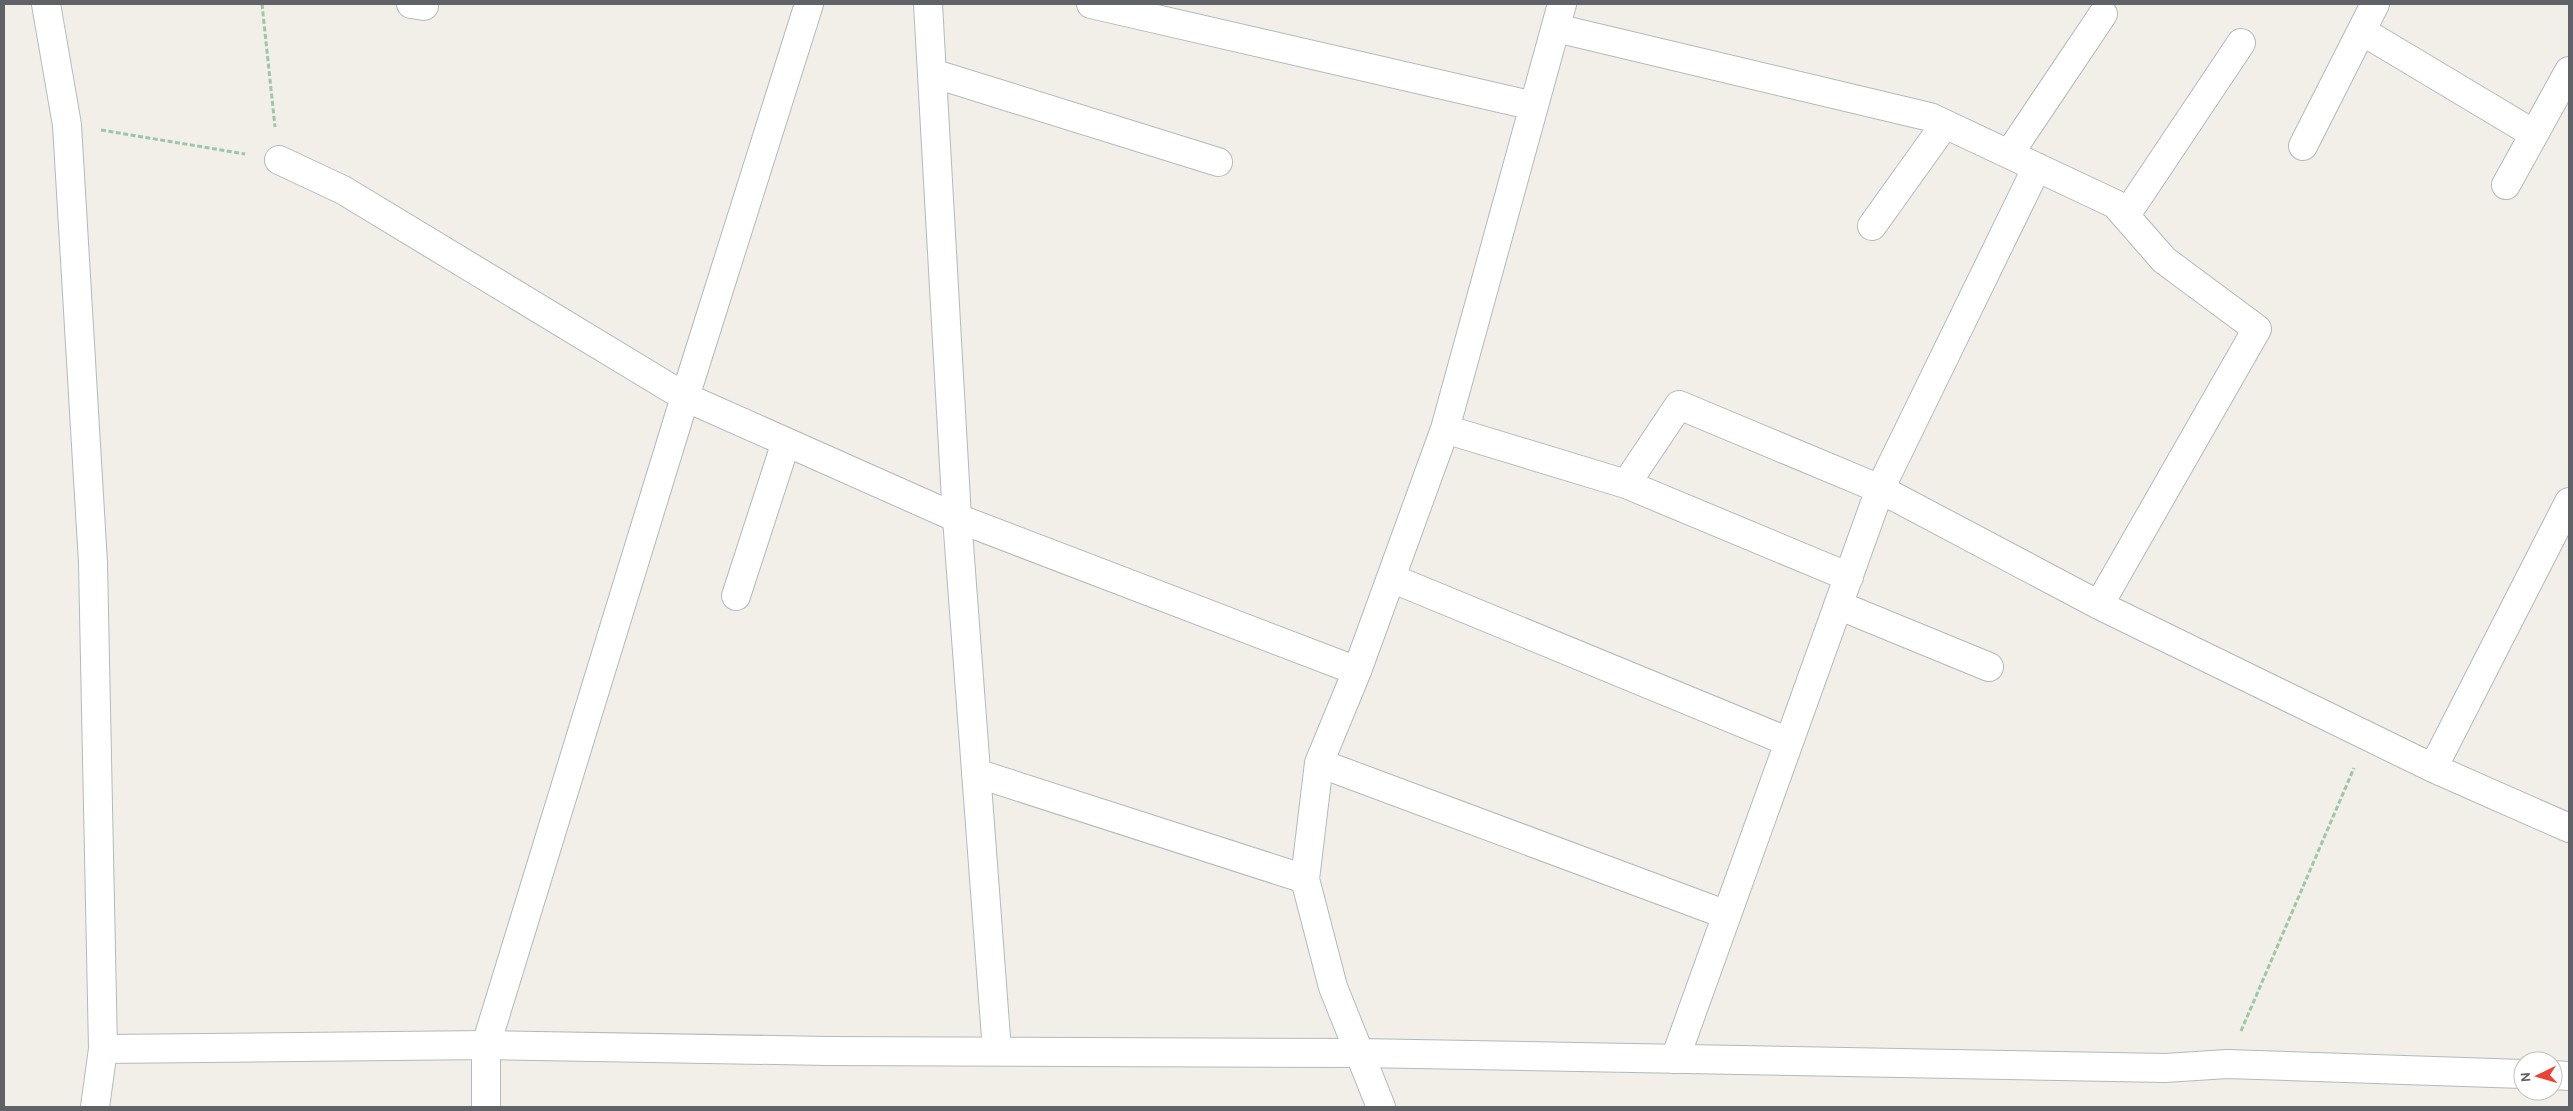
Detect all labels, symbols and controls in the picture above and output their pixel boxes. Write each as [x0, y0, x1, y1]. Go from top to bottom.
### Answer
north arrow [2513, 1051, 2563, 1101]
text: N [2517, 1071, 2534, 1083]

